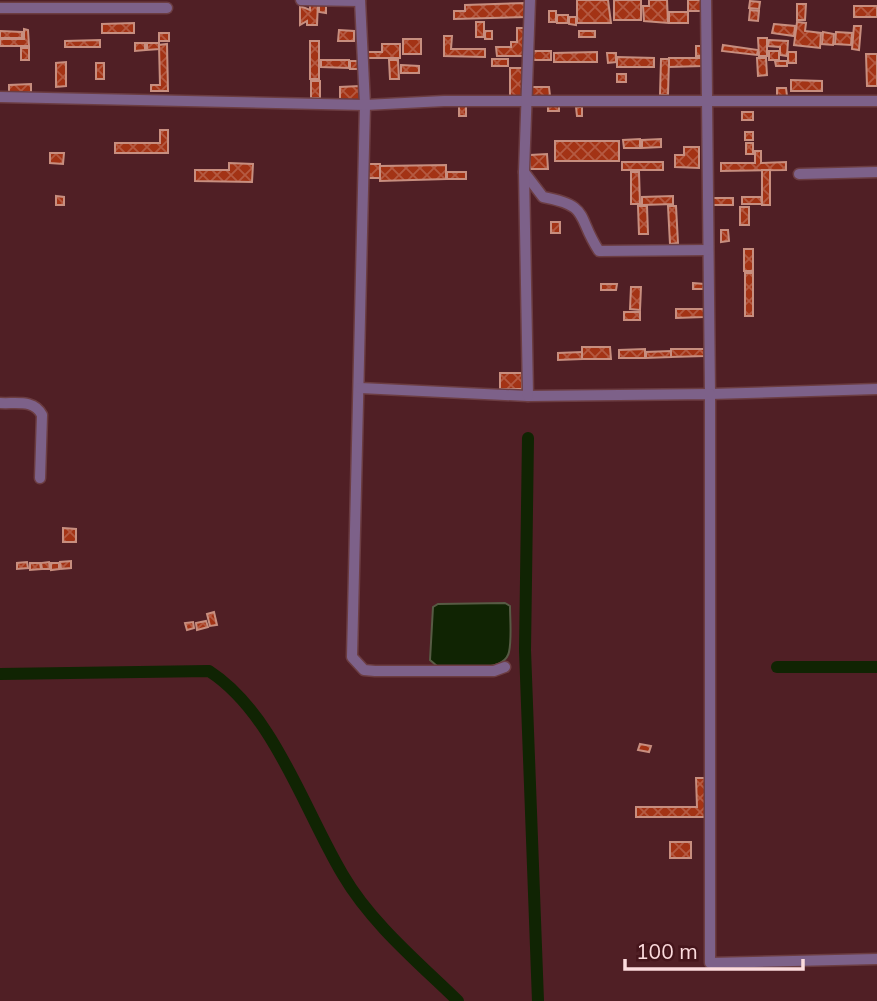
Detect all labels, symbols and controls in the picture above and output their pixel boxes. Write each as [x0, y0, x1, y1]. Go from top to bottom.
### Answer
scale bar [625, 928, 804, 972]
text: 100 m [636, 938, 698, 964]

